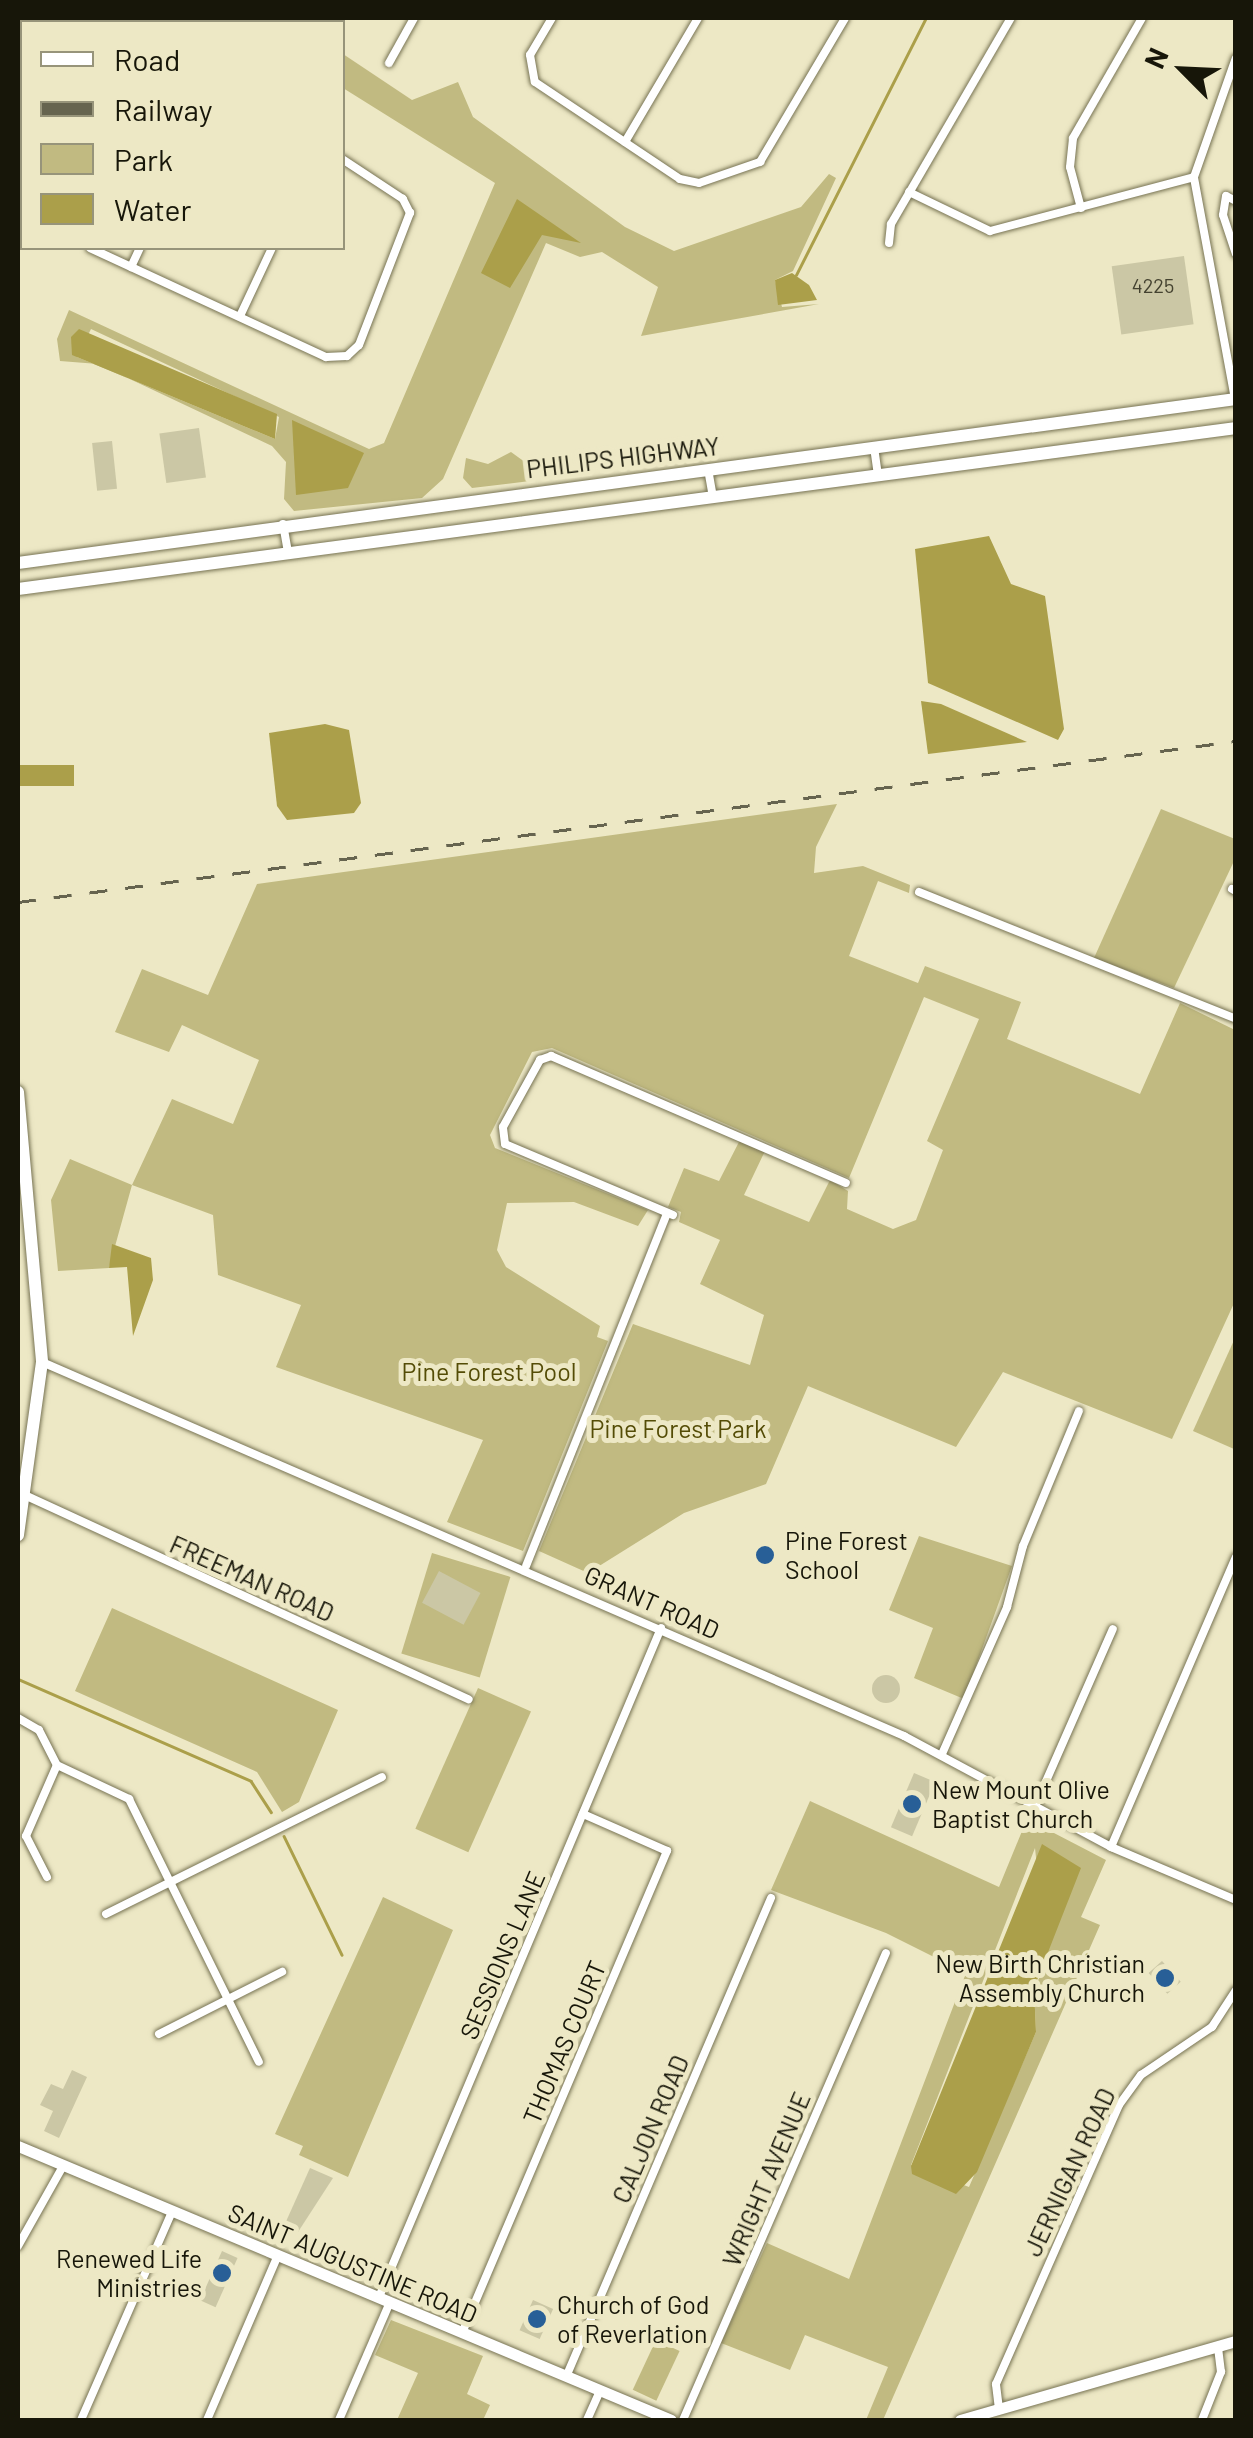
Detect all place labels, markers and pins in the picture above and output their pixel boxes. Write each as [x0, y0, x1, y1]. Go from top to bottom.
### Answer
place label: Pine Forest School [785, 1526, 908, 1585]
marker: Pine Forest School [754, 1544, 776, 1566]
place label: New Mount Olive Baptist Church [932, 1775, 1110, 1834]
marker: New Mount Olive Baptist Church [901, 1793, 923, 1815]
place label: New Birth Christian Assembly Church [935, 1949, 1145, 2008]
marker: New Birth Christian Assembly Church [1154, 1967, 1176, 1989]
place label: Renewed Life Ministries [56, 2244, 202, 2303]
marker: Renewed Life Ministries [211, 2262, 233, 2284]
place label: Church of God of Reverlation [557, 2290, 709, 2349]
marker: Church of God of Reverlation [526, 2308, 548, 2330]

